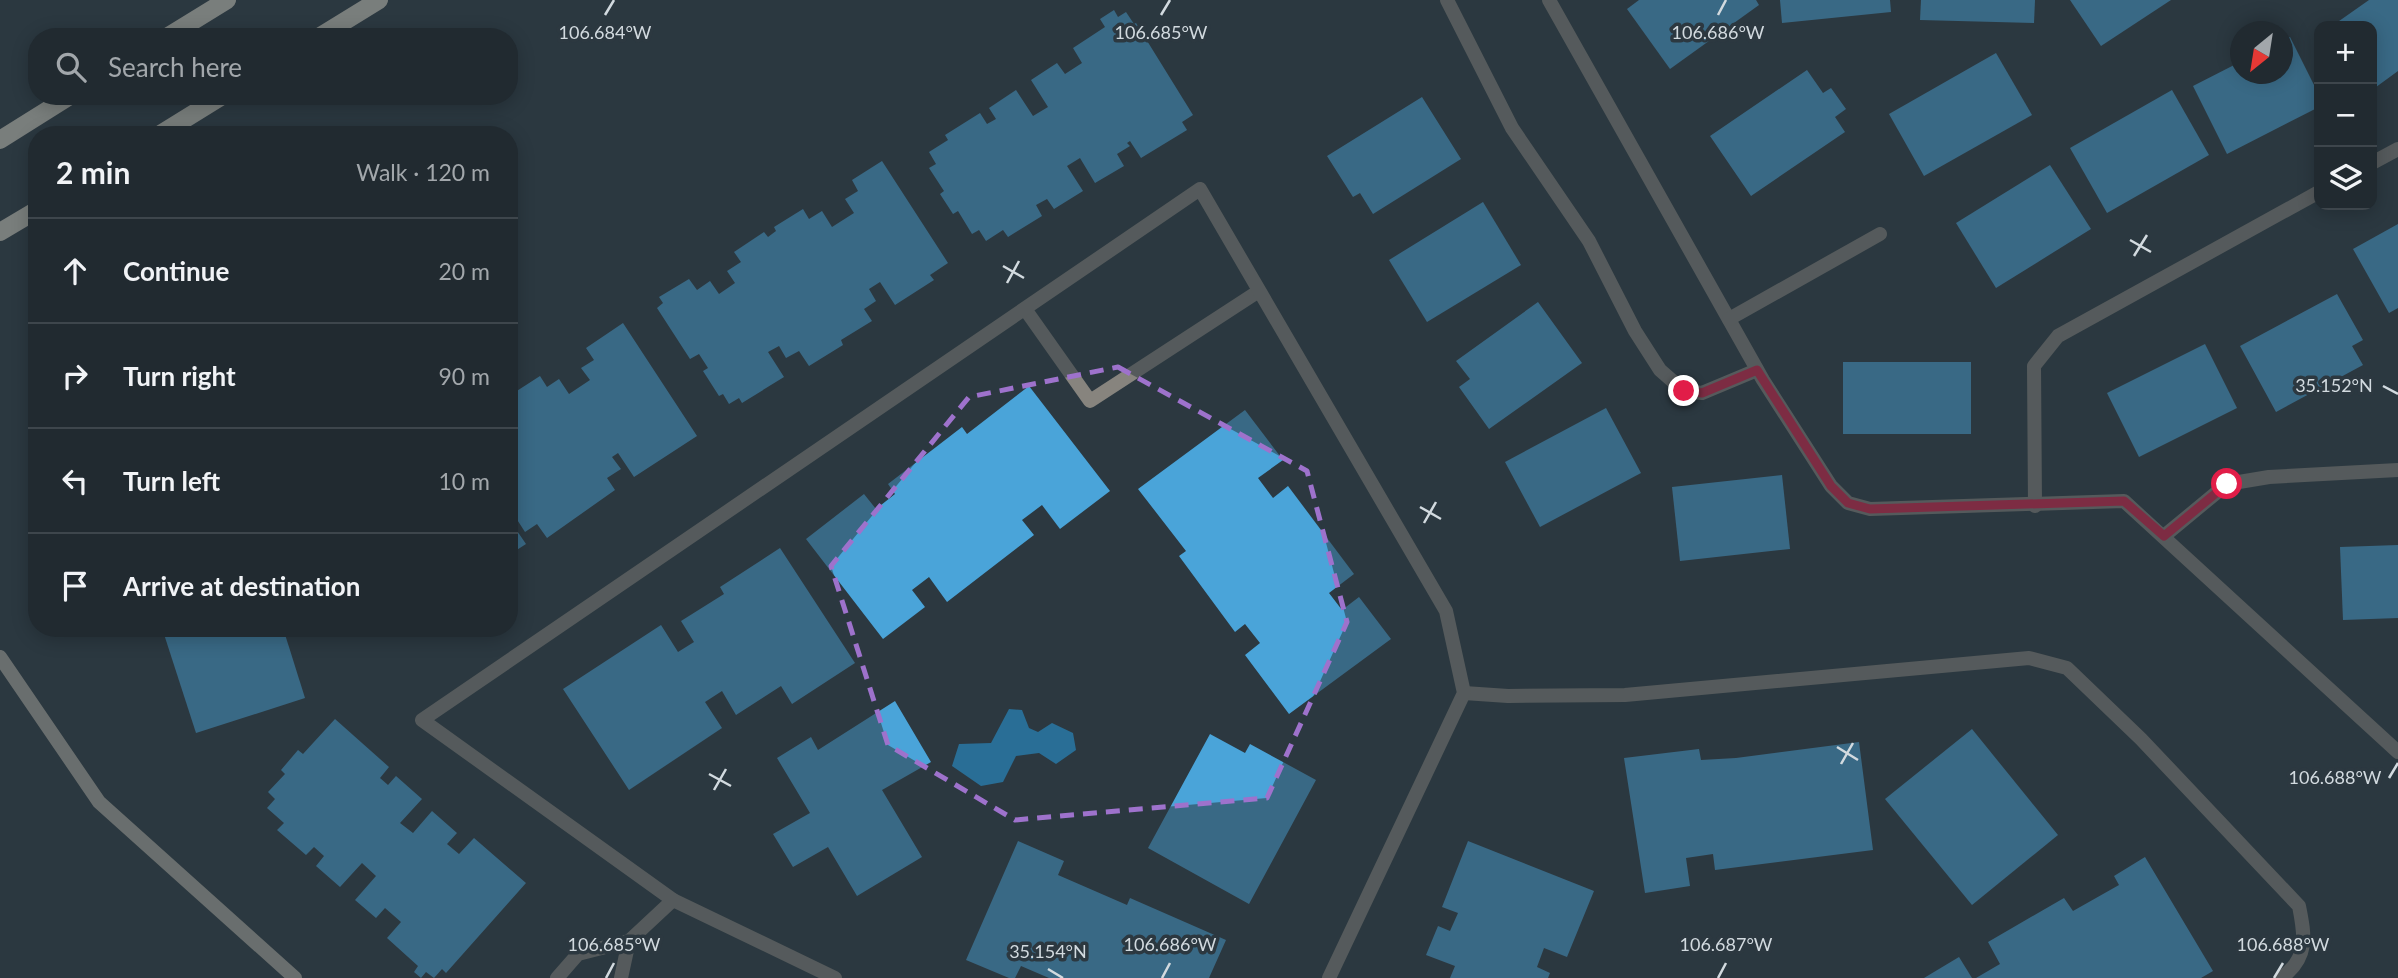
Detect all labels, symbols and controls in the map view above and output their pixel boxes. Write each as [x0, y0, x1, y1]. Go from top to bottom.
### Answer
text: 106.684°W [559, 21, 652, 43]
text: 106.685°W [1115, 21, 1208, 43]
text: 106.686°W [1672, 21, 1765, 43]
north arrow [2230, 21, 2293, 84]
map controls [2314, 21, 2377, 210]
button: + [2314, 21, 2377, 84]
search box [28, 28, 518, 105]
icon: search [52, 48, 90, 86]
text: Search here [108, 51, 242, 83]
button: − [2314, 84, 2377, 147]
button: layers [2314, 147, 2377, 210]
text: 2 min [56, 154, 130, 190]
text: Walk · 120 m [356, 158, 490, 186]
icon: ahead [56, 252, 94, 290]
text: Continue [123, 255, 229, 287]
text: 20 m [439, 257, 490, 285]
icon: right [56, 357, 94, 395]
text: Turn right [123, 360, 236, 392]
text: 90 m [439, 362, 490, 390]
text: 35.152°N [2295, 374, 2373, 396]
route end [1668, 375, 1699, 406]
icon: left [56, 462, 94, 500]
text: Turn left [123, 465, 220, 497]
text: 10 m [439, 467, 490, 495]
route start [2211, 468, 2242, 499]
icon: arrive [56, 567, 94, 605]
text: Arrive at destination [123, 570, 360, 602]
text: 106.688°W [2289, 766, 2382, 788]
text: 106.685°W [568, 933, 661, 955]
text: 106.686°W [1124, 933, 1217, 955]
text: 106.687°W [1680, 933, 1773, 955]
text: 106.688°W [2237, 933, 2330, 955]
text: 35.154°N [1009, 940, 1087, 962]

